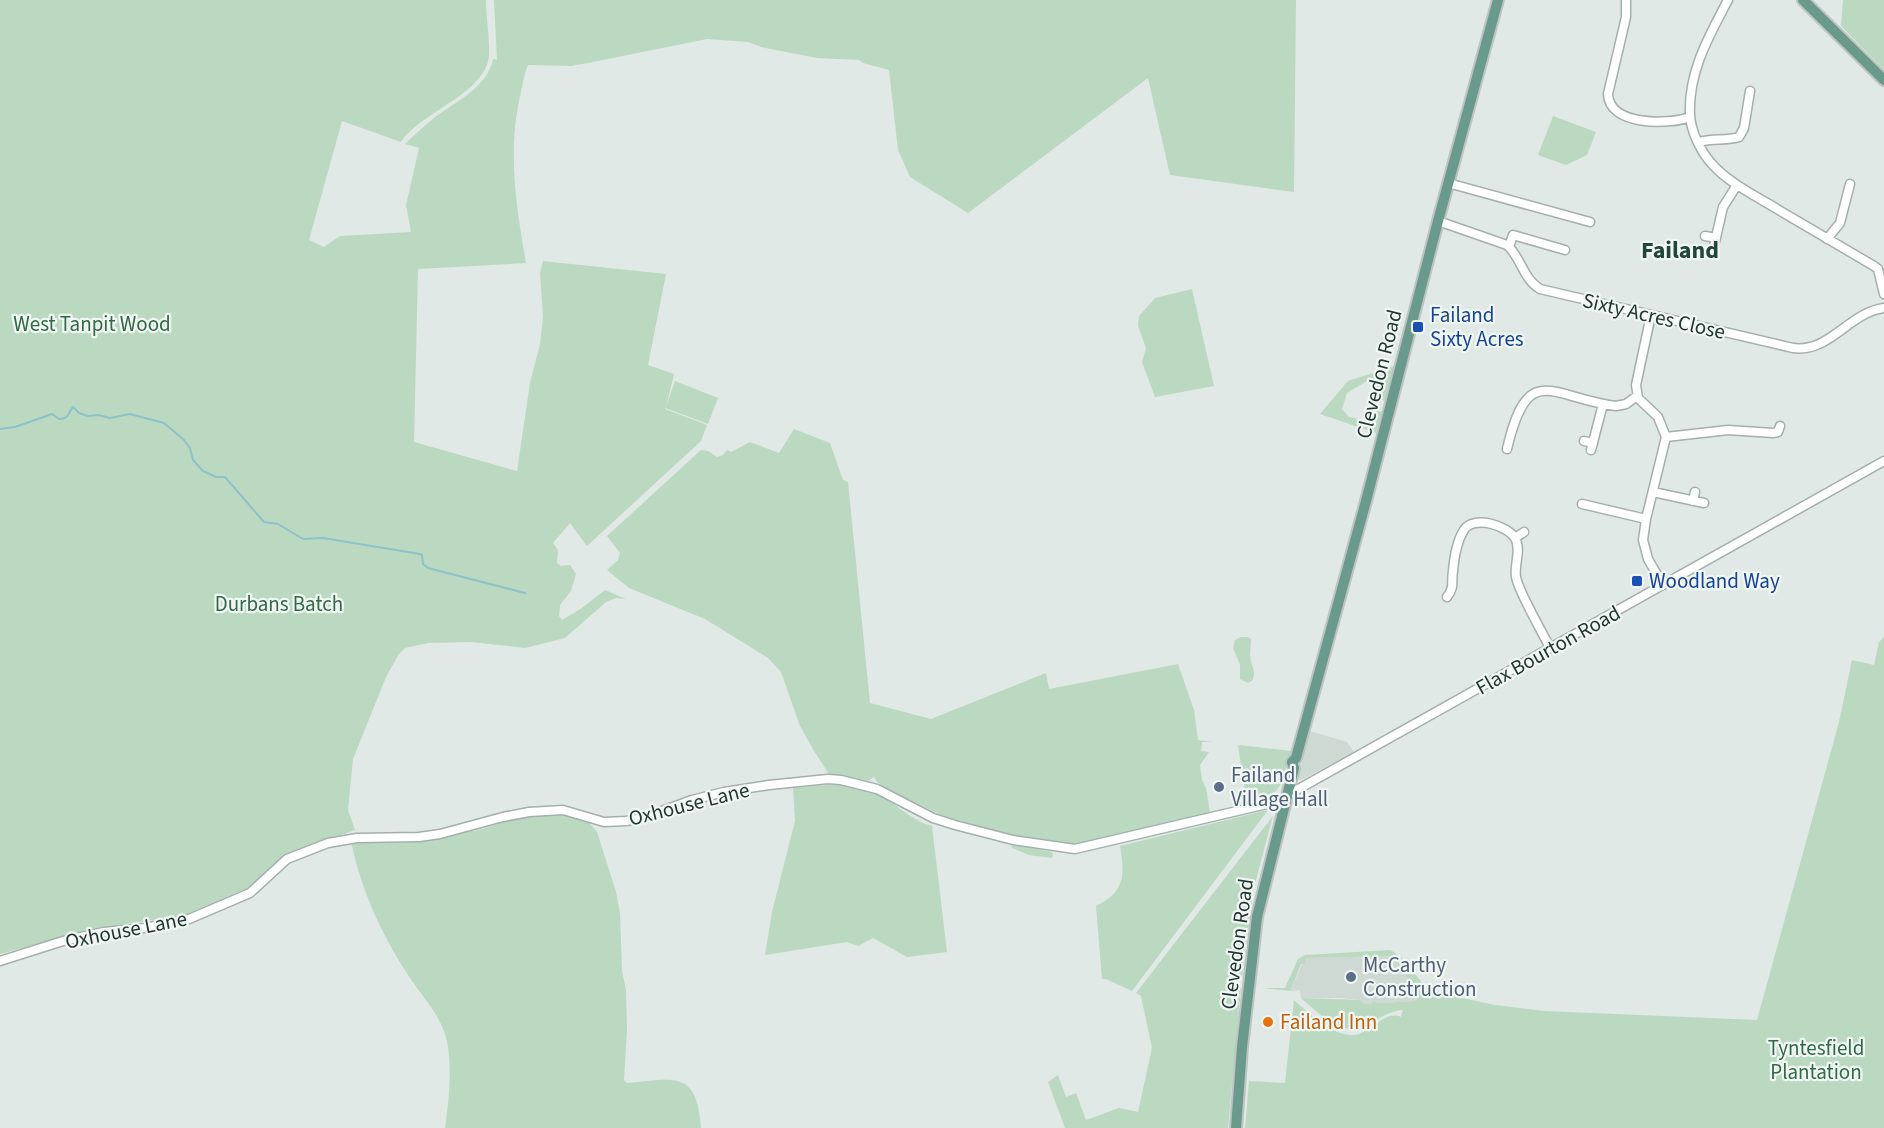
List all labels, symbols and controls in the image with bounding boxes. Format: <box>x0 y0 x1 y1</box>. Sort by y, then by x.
district label: Failand <box>1641 233 1719 268</box>
street label: Sixty Acres Close <box>1580 285 1728 347</box>
place label: Failand Sixty Acres <box>1430 300 1524 354</box>
street label: Clevedon Road <box>1349 306 1409 442</box>
park label: West Tanpit Wood <box>13 309 171 339</box>
marker: Failand Sixty Acres <box>1411 320 1425 334</box>
place label: Woodland Way <box>1649 566 1780 596</box>
marker: Woodland Way <box>1630 574 1644 588</box>
park label: Durbans Batch <box>215 589 343 619</box>
street label: Flax Bourton Road <box>1470 598 1626 702</box>
place label: Failand Village Hall <box>1231 760 1328 814</box>
street label: Oxhouse Lane <box>626 775 752 833</box>
marker: Failand Village Hall <box>1212 780 1226 794</box>
street label: Clevedon Road <box>1213 877 1261 1011</box>
street label: Oxhouse Lane <box>63 904 189 956</box>
place label: McCarthy Construction <box>1363 950 1477 1004</box>
marker: McCarthy Construction <box>1344 970 1358 984</box>
place label: Failand Inn <box>1280 1007 1377 1037</box>
marker: Failand Inn <box>1261 1015 1275 1029</box>
park label: Tyntesfield Plantation <box>1768 1033 1864 1087</box>

